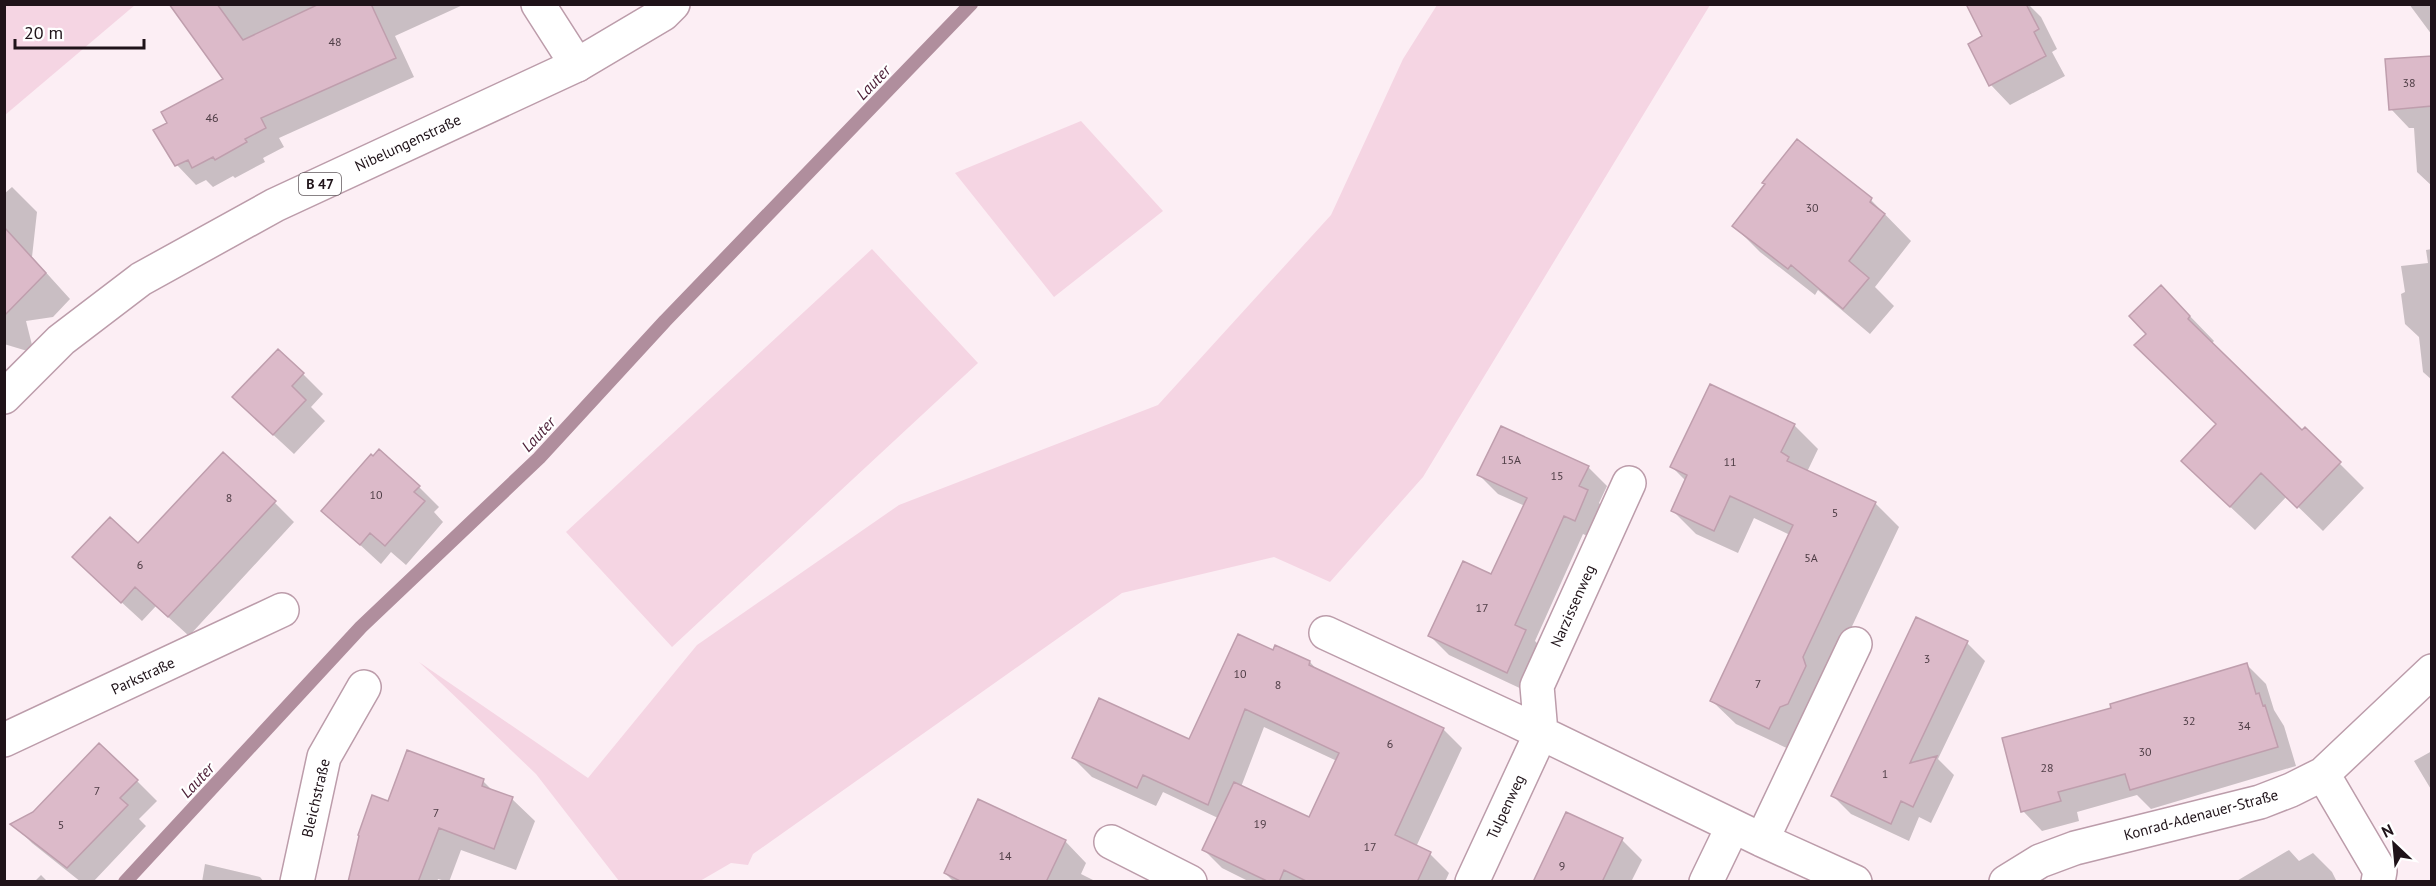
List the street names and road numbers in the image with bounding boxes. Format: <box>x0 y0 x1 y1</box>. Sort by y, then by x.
street label: Nibelungenstraße <box>352 110 464 175</box>
road number: B 47 <box>299 173 341 195</box>
street label: Narzissenweg <box>1546 562 1599 650</box>
street label: Parkstraße <box>108 653 178 699</box>
street label: Bleichstraße <box>297 757 334 839</box>
street label: Tulpenweg <box>1482 771 1529 842</box>
street label: Konrad-Adenauer-Straße <box>2122 785 2280 844</box>

